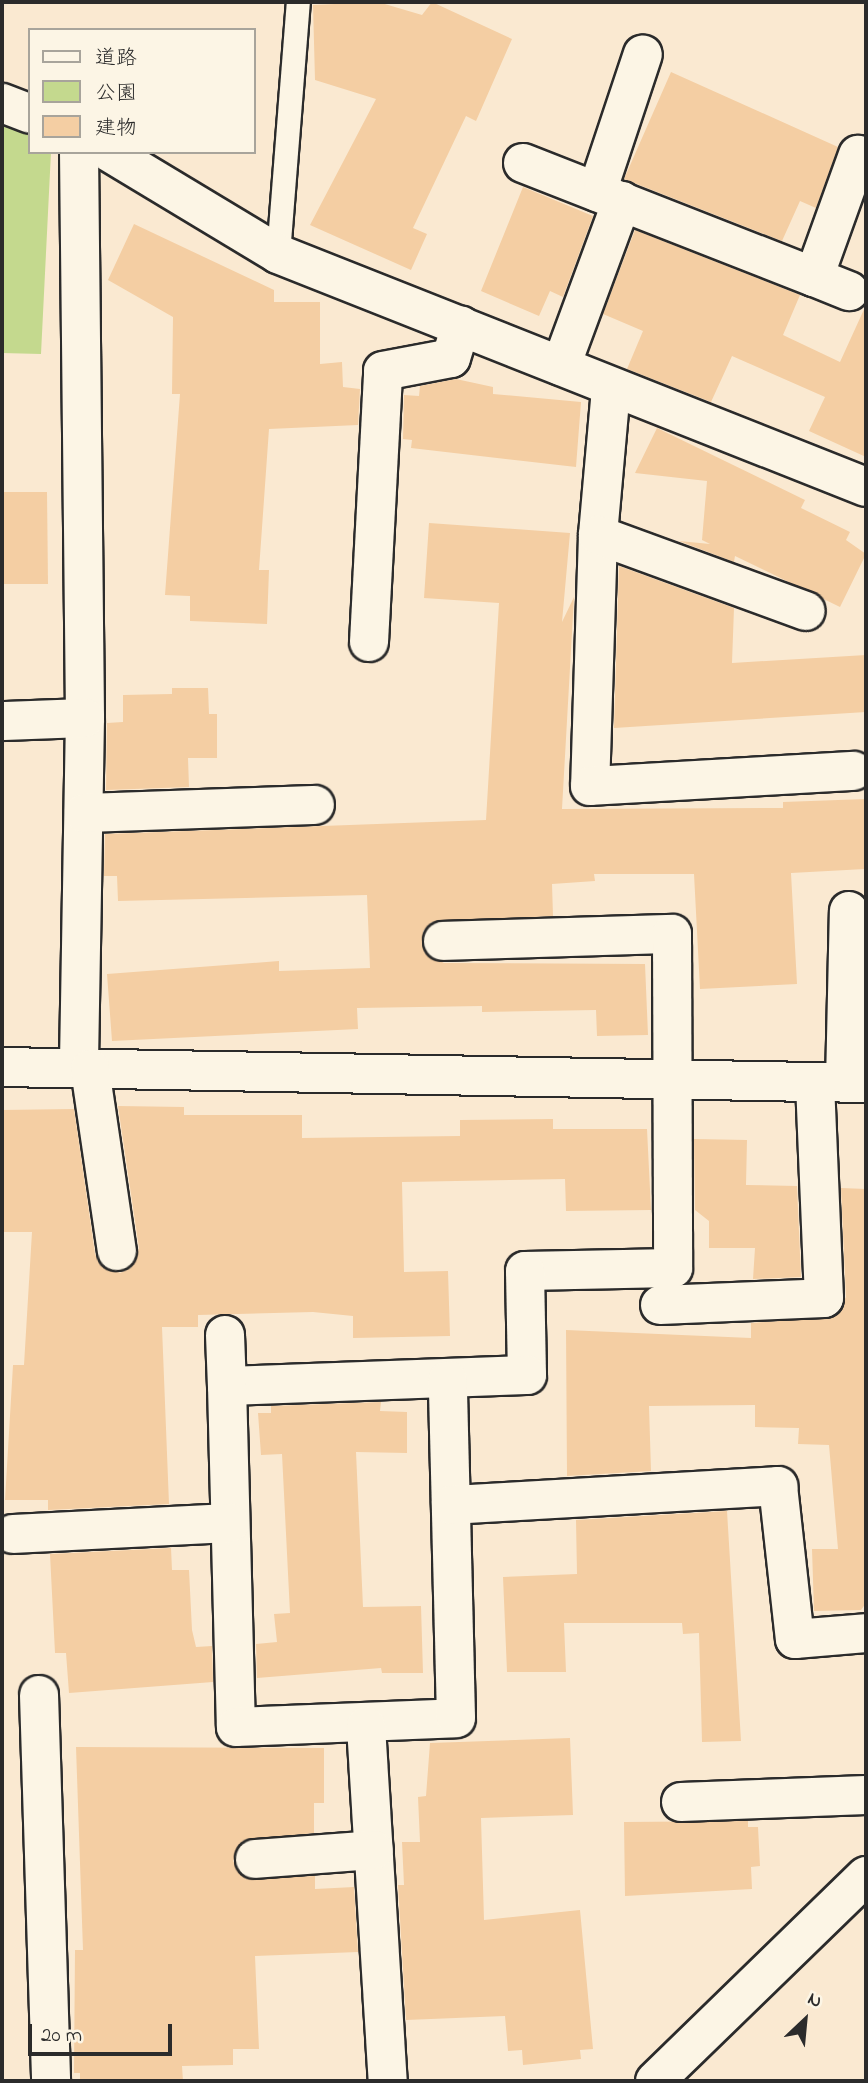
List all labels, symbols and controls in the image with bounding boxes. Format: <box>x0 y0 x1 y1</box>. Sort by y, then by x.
legend <box>28 28 256 154</box>
text: 道路 <box>95 44 137 74</box>
text: 公園 <box>95 79 137 109</box>
text: 建物 <box>95 114 137 144</box>
north arrow <box>770 1985 840 2055</box>
text: N <box>803 1986 826 2016</box>
scale bar <box>32 2010 175 2054</box>
text: 20 m <box>41 2021 82 2051</box>

